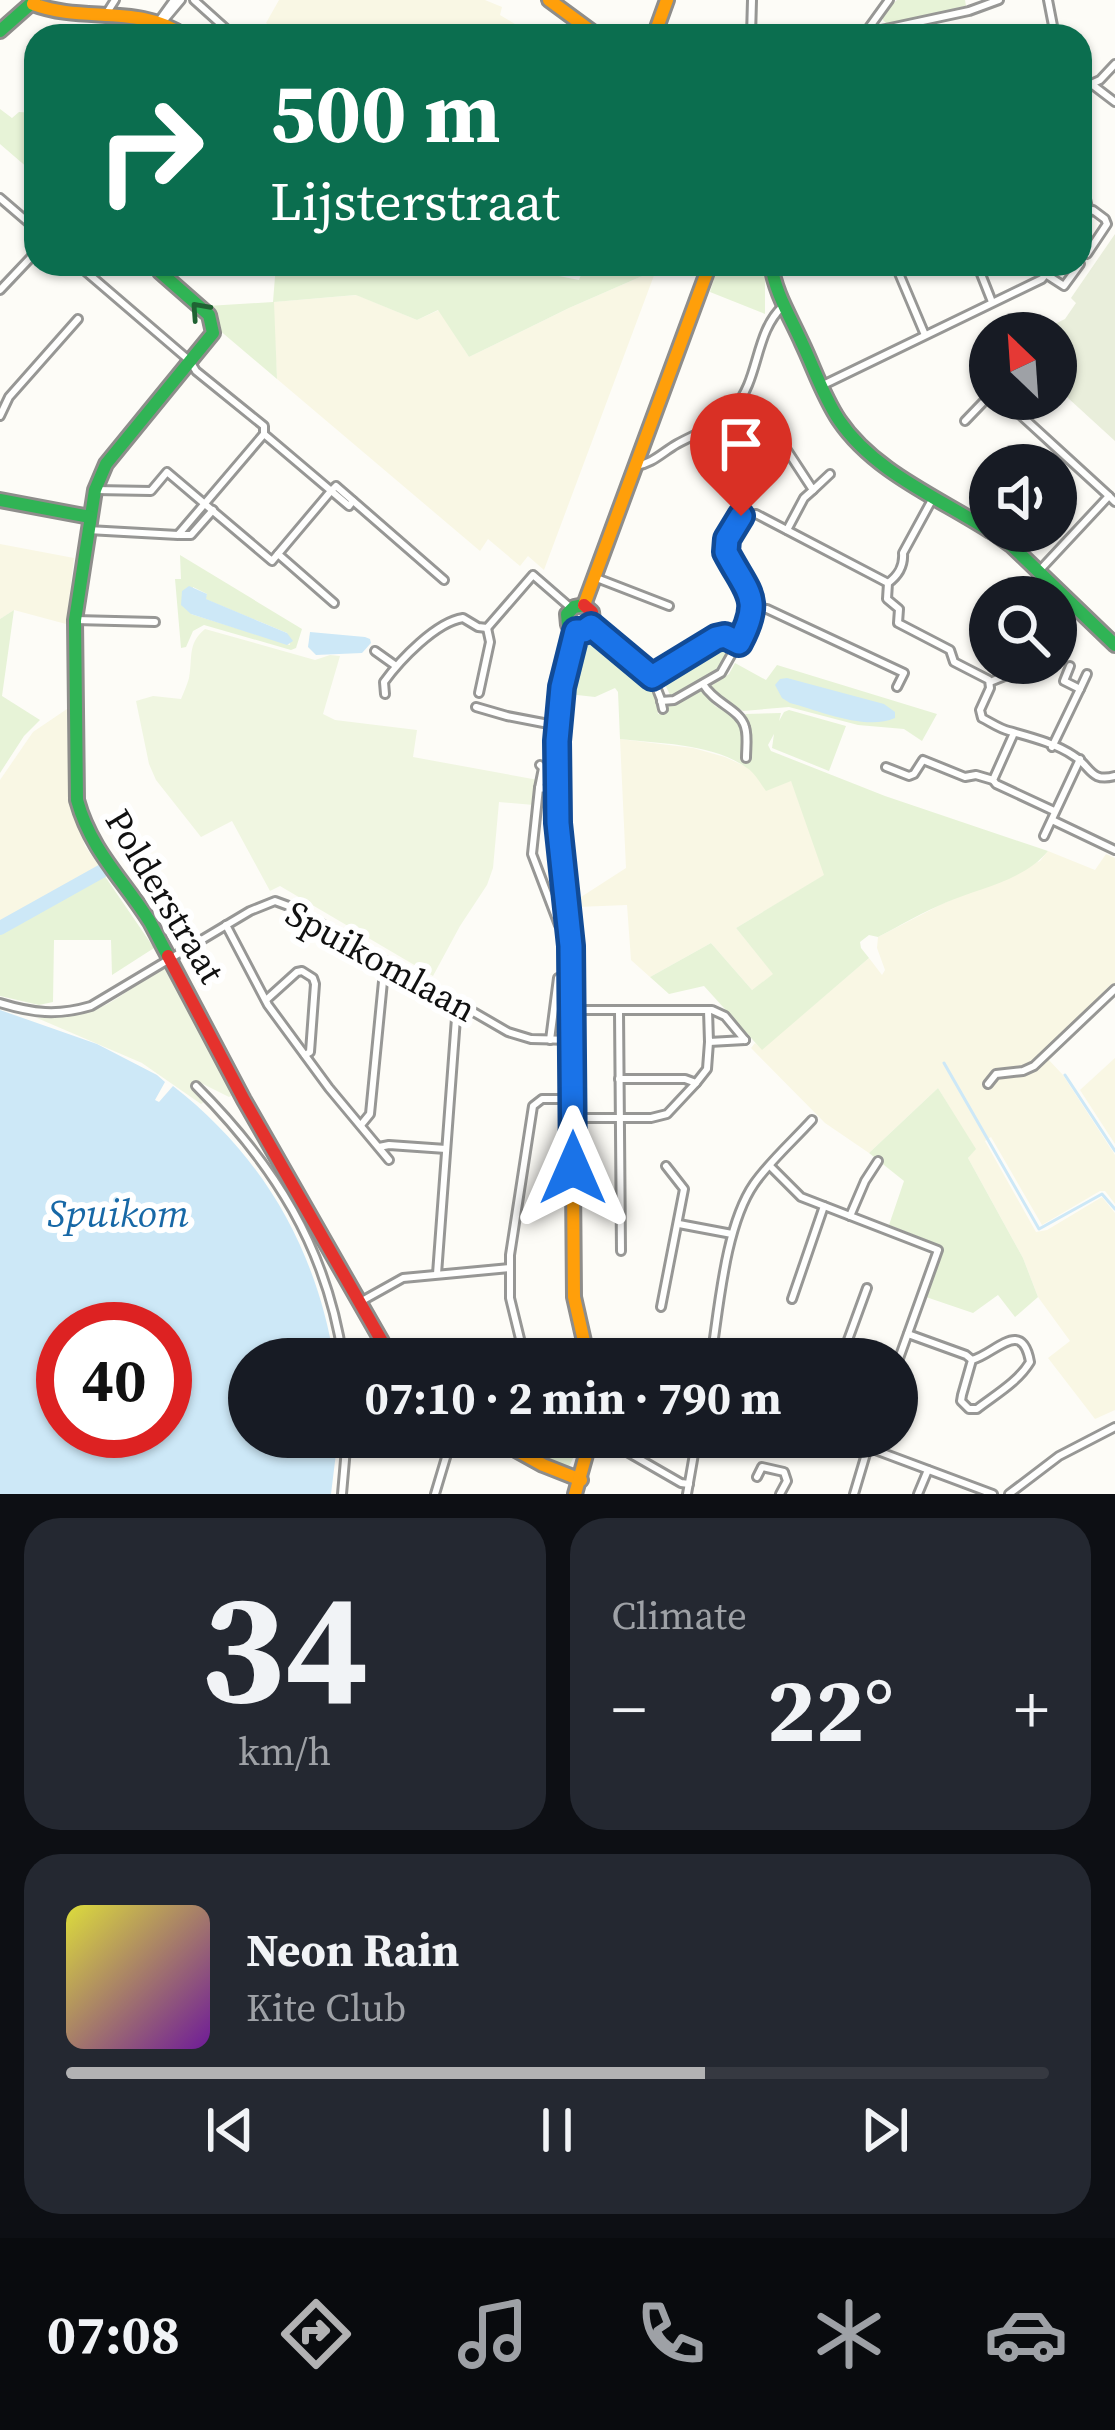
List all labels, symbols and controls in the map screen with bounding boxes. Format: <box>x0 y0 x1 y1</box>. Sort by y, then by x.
text: 500 m <box>270 55 501 170</box>
icon: right <box>72 72 228 228</box>
text: Lijsterstraat <box>270 164 560 238</box>
one-way arrow <box>192 302 214 324</box>
north arrow <box>969 312 1077 420</box>
map controls <box>969 312 1077 684</box>
pin <box>690 393 792 516</box>
icon: arrive <box>708 411 774 477</box>
button: sound <box>969 444 1077 552</box>
button: search <box>969 576 1077 684</box>
street label: Polderstraat <box>94 800 236 992</box>
street label: Spuikomlaan <box>277 889 485 1033</box>
position arrow <box>510 1105 636 1231</box>
water label: Spuikom <box>47 1187 189 1240</box>
speed limit sign: 40 <box>36 1302 192 1458</box>
text: 07:10 · 2 min · 790 m <box>365 1367 781 1429</box>
text: 34 <box>200 1540 369 1754</box>
text: Climate <box>612 1589 747 1642</box>
text: 22° <box>767 1648 894 1771</box>
text: − <box>612 1664 646 1754</box>
text: + <box>1014 1664 1049 1754</box>
text: km/h <box>238 1725 331 1778</box>
text: Neon Rain <box>246 1919 459 1981</box>
text: Kite Club <box>246 1981 406 2034</box>
icon: previous <box>197 2097 263 2163</box>
icon: pause <box>524 2097 590 2163</box>
icon: next <box>852 2097 918 2163</box>
icon: directions <box>274 2292 358 2376</box>
icon: music <box>451 2292 535 2376</box>
icon: phone <box>629 2292 713 2376</box>
icon: climate <box>807 2292 891 2376</box>
icon: car <box>984 2292 1068 2376</box>
text: 07:08 <box>47 2297 180 2371</box>

